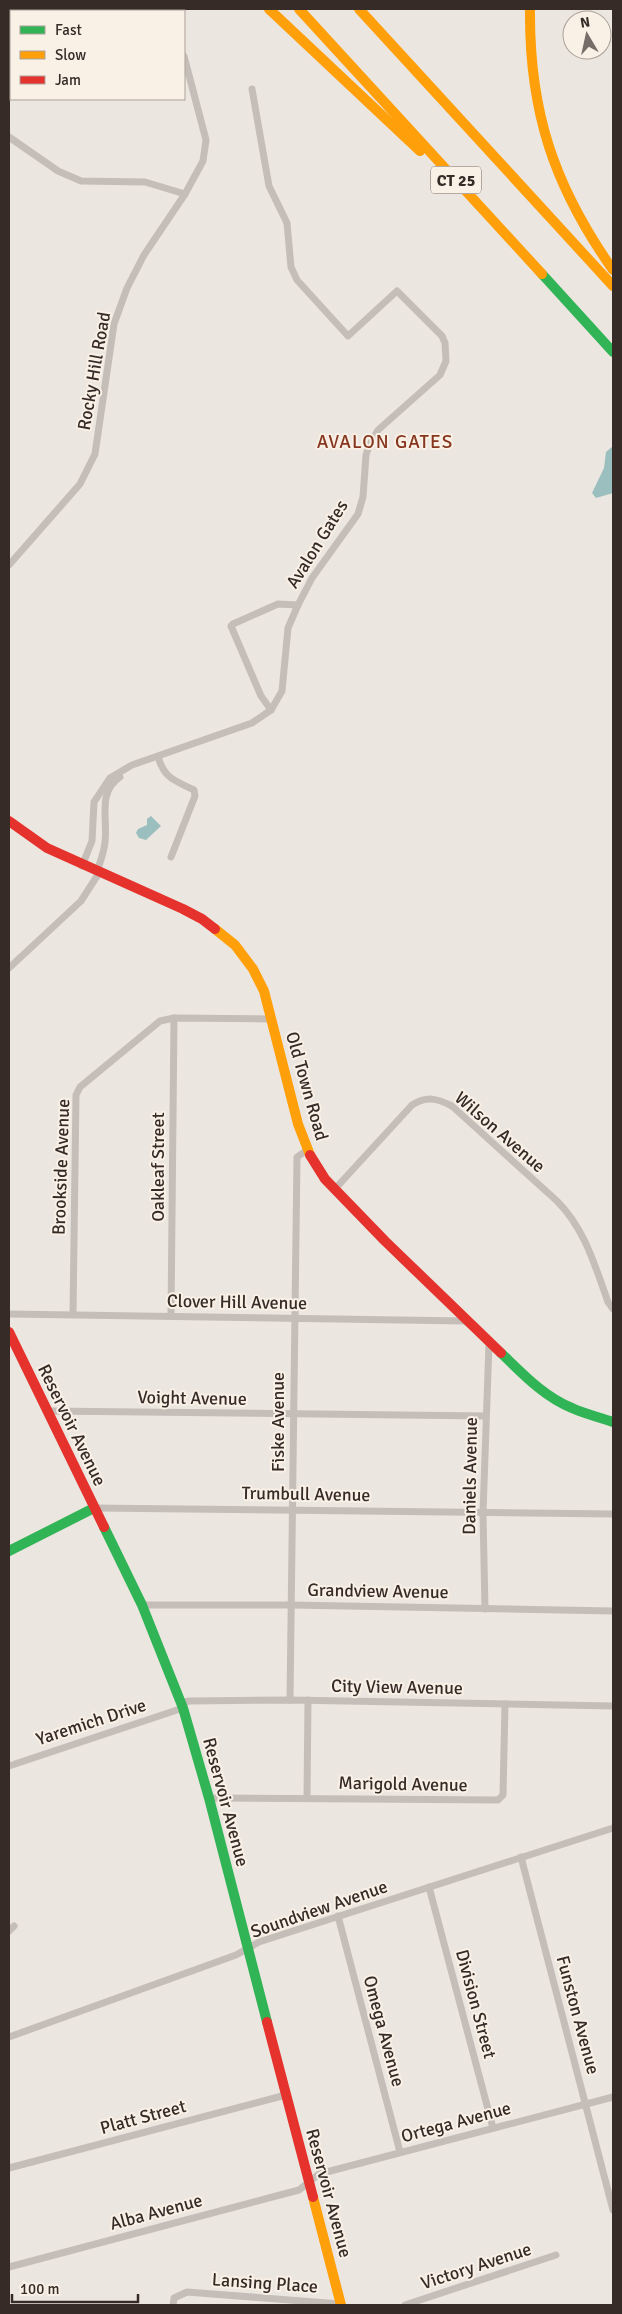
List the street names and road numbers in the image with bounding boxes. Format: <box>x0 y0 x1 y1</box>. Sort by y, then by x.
road number: CT 25 <box>431 166 481 194</box>
street label: Rocky Hill Road <box>73 310 115 432</box>
street label: Avalon Gates <box>281 496 353 592</box>
street label: Old Town Road <box>281 1029 333 1143</box>
street label: Wilson Avenue <box>450 1087 550 1177</box>
street label: Brookside Avenue <box>48 1099 74 1235</box>
street label: Oakleaf Street <box>147 1112 169 1222</box>
street label: Clover Hill Avenue <box>167 1290 307 1314</box>
street label: Reservoir Avenue <box>33 1361 111 1489</box>
street label: Fiske Avenue <box>267 1372 289 1472</box>
street label: Voight Avenue <box>137 1386 247 1410</box>
street label: Daniels Avenue <box>458 1417 482 1535</box>
street label: Trumbull Avenue <box>241 1482 371 1506</box>
street label: Grandview Avenue <box>307 1579 449 1603</box>
street label: City View Avenue <box>331 1675 463 1699</box>
street label: Yaremich Drive <box>33 1694 149 1750</box>
street label: Reservoir Avenue <box>198 1735 254 1869</box>
street label: Marigold Avenue <box>338 1772 468 1796</box>
street label: Soundview Avenue <box>248 1875 390 1943</box>
street label: Division Street <box>451 1947 501 2061</box>
street label: Funston Avenue <box>552 1953 604 2077</box>
street label: Omega Avenue <box>359 1973 409 2089</box>
street label: Platt Street <box>98 2095 188 2139</box>
street label: Ortega Avenue <box>399 2097 513 2147</box>
street label: Reservoir Avenue <box>301 2126 357 2260</box>
street label: Alba Avenue <box>107 2189 205 2235</box>
street label: Victory Avenue <box>418 2238 534 2294</box>
street label: Lansing Place <box>211 2268 319 2298</box>

